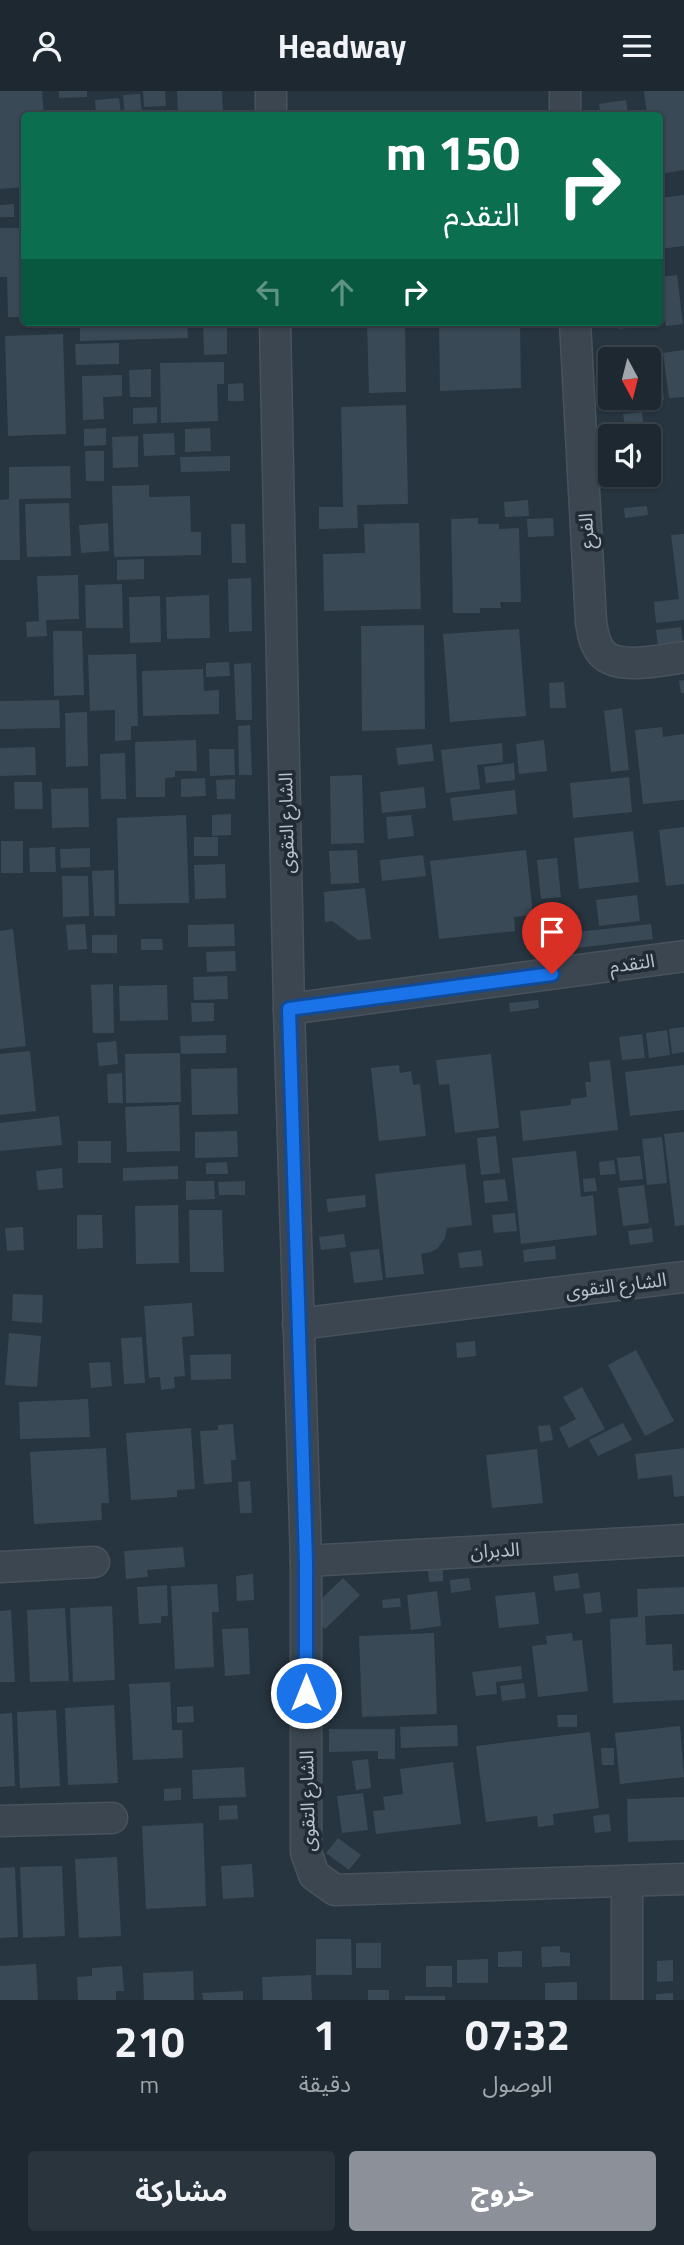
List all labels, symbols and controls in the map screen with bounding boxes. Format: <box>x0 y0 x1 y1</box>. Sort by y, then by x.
text: Headway <box>278 22 406 70</box>
icon: person <box>28 27 66 65</box>
icon: menu <box>618 27 656 65</box>
text: 150 m <box>386 114 520 189</box>
icon: right <box>544 140 635 231</box>
text: التقدم <box>444 190 520 238</box>
icon: left <box>250 273 288 311</box>
icon: ahead <box>323 273 361 311</box>
icon: right <box>396 273 434 311</box>
north arrow <box>598 347 662 409</box>
map controls <box>598 347 661 487</box>
button: sound <box>598 424 661 487</box>
street label: الفرع <box>570 512 601 550</box>
street label: الشارع التقوى <box>270 772 301 874</box>
pin <box>522 902 582 974</box>
icon: arrive <box>533 913 571 951</box>
street label: التقدم <box>607 945 657 981</box>
street label: الشارع التقوى <box>564 1264 668 1305</box>
street label: الدبران <box>470 1534 520 1565</box>
position arrow <box>269 1656 343 1730</box>
street label: الشارع التقوى <box>291 1750 322 1852</box>
text: 1 <box>313 2002 337 2066</box>
text: 07:32 <box>465 2002 570 2066</box>
text: 210 <box>114 2009 185 2073</box>
text: دقيقة <box>299 2066 351 2101</box>
text: الوصول <box>483 2066 552 2101</box>
text: m <box>140 2067 159 2102</box>
button: مشاركة <box>28 2151 335 2231</box>
button: خروج <box>349 2151 656 2231</box>

